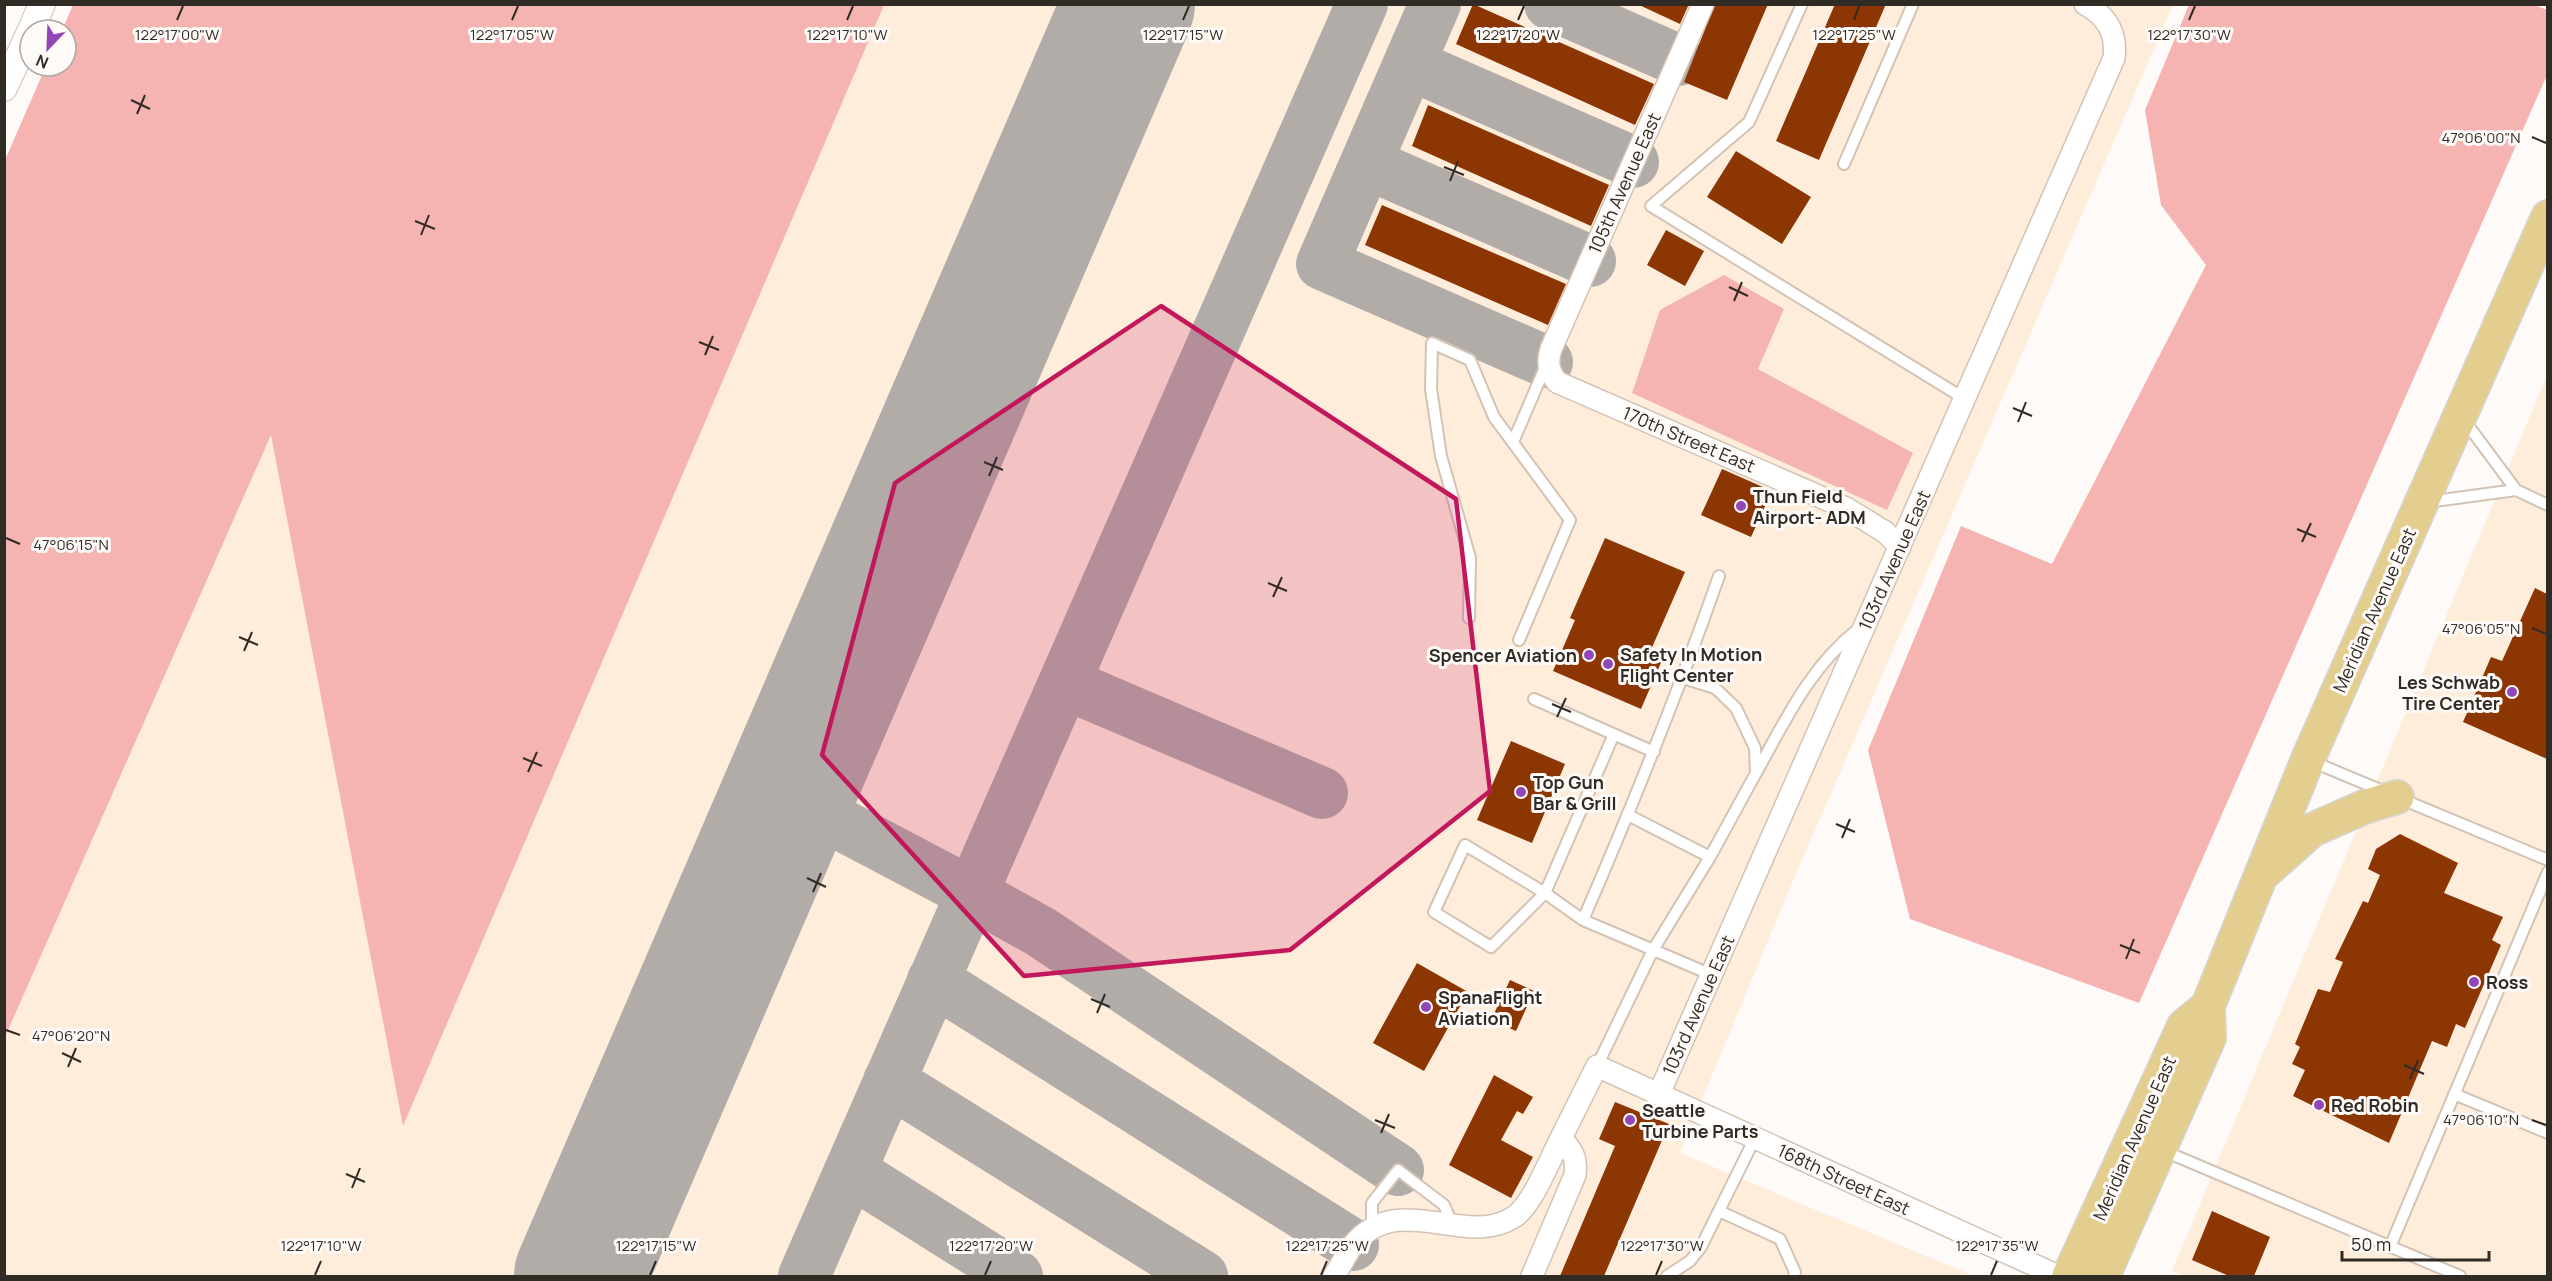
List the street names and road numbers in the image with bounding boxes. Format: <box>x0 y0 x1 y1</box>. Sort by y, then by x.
street label: 105th Avenue East <box>1582 109 1666 257</box>
street label: 170th Street East <box>1619 400 1759 478</box>
street label: 103rd Avenue East <box>1852 486 1936 634</box>
street label: Meridian Avenue East <box>2327 524 2421 696</box>
street label: 103rd Avenue East <box>1656 931 1740 1079</box>
street label: Meridian Avenue East <box>2087 1052 2181 1224</box>
street label: 168th Street East <box>1774 1138 1914 1220</box>

